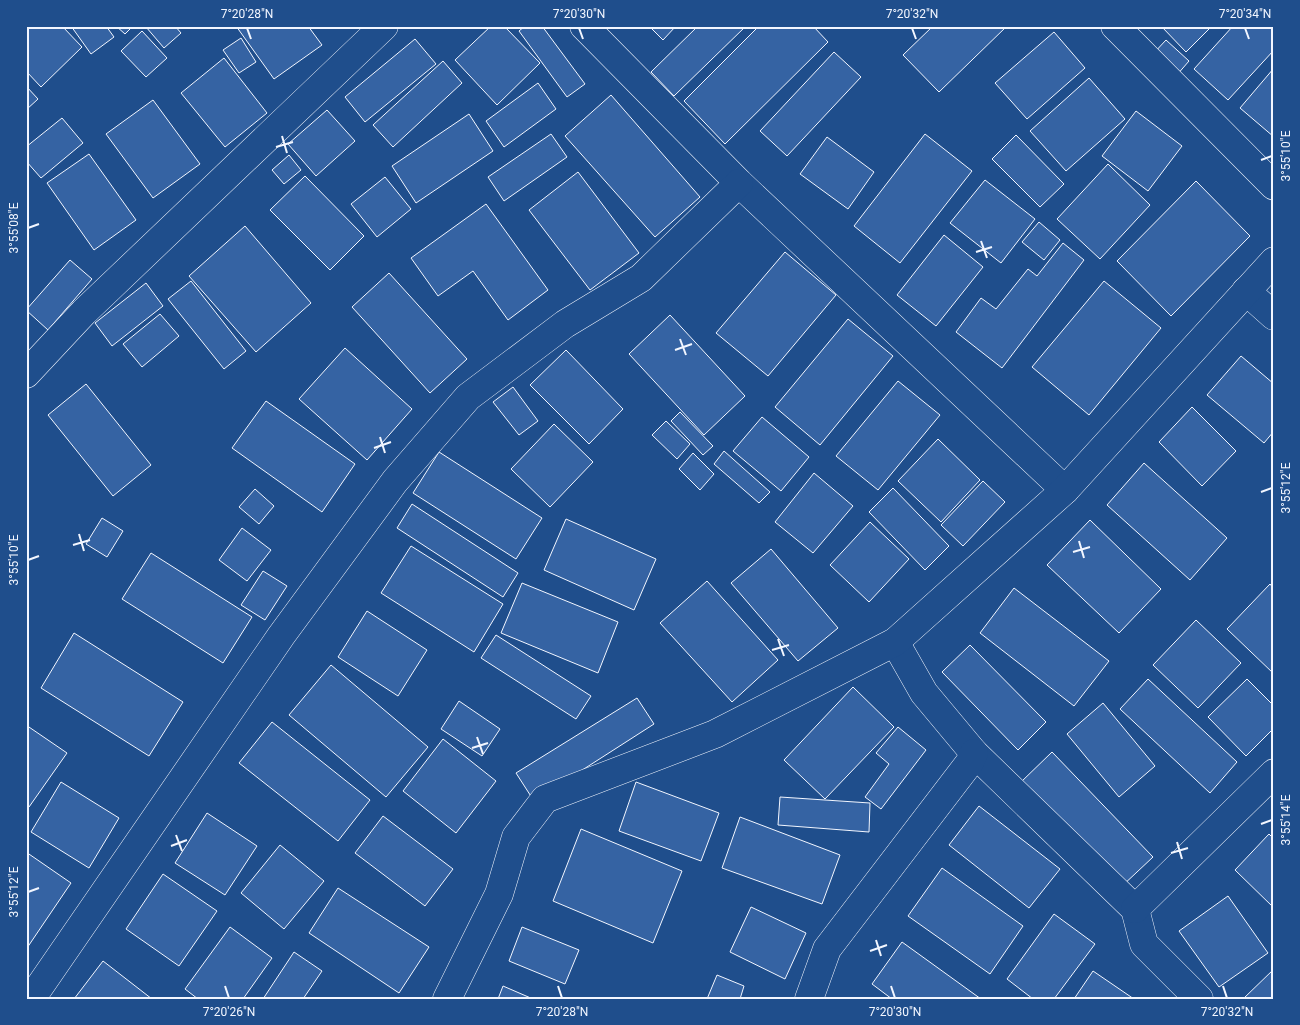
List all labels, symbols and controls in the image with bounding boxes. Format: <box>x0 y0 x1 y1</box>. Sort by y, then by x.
text: 7°20'28"N <box>221 7 273 21</box>
text: 7°20'30"N <box>553 7 605 21</box>
text: 7°20'32"N <box>886 7 938 21</box>
text: 7°20'34"N <box>1219 7 1271 21</box>
text: 3°55'10"E <box>1279 130 1293 181</box>
text: 3°55'08"E <box>7 202 21 253</box>
text: 3°55'12"E <box>1279 462 1293 513</box>
text: 3°55'10"E <box>7 534 21 585</box>
text: 3°55'14"E <box>1279 794 1293 845</box>
text: 3°55'12"E <box>7 866 21 917</box>
text: 7°20'26"N <box>203 1005 255 1019</box>
text: 7°20'28"N <box>536 1005 588 1019</box>
text: 7°20'30"N <box>869 1005 921 1019</box>
text: 7°20'32"N <box>1201 1005 1253 1019</box>

